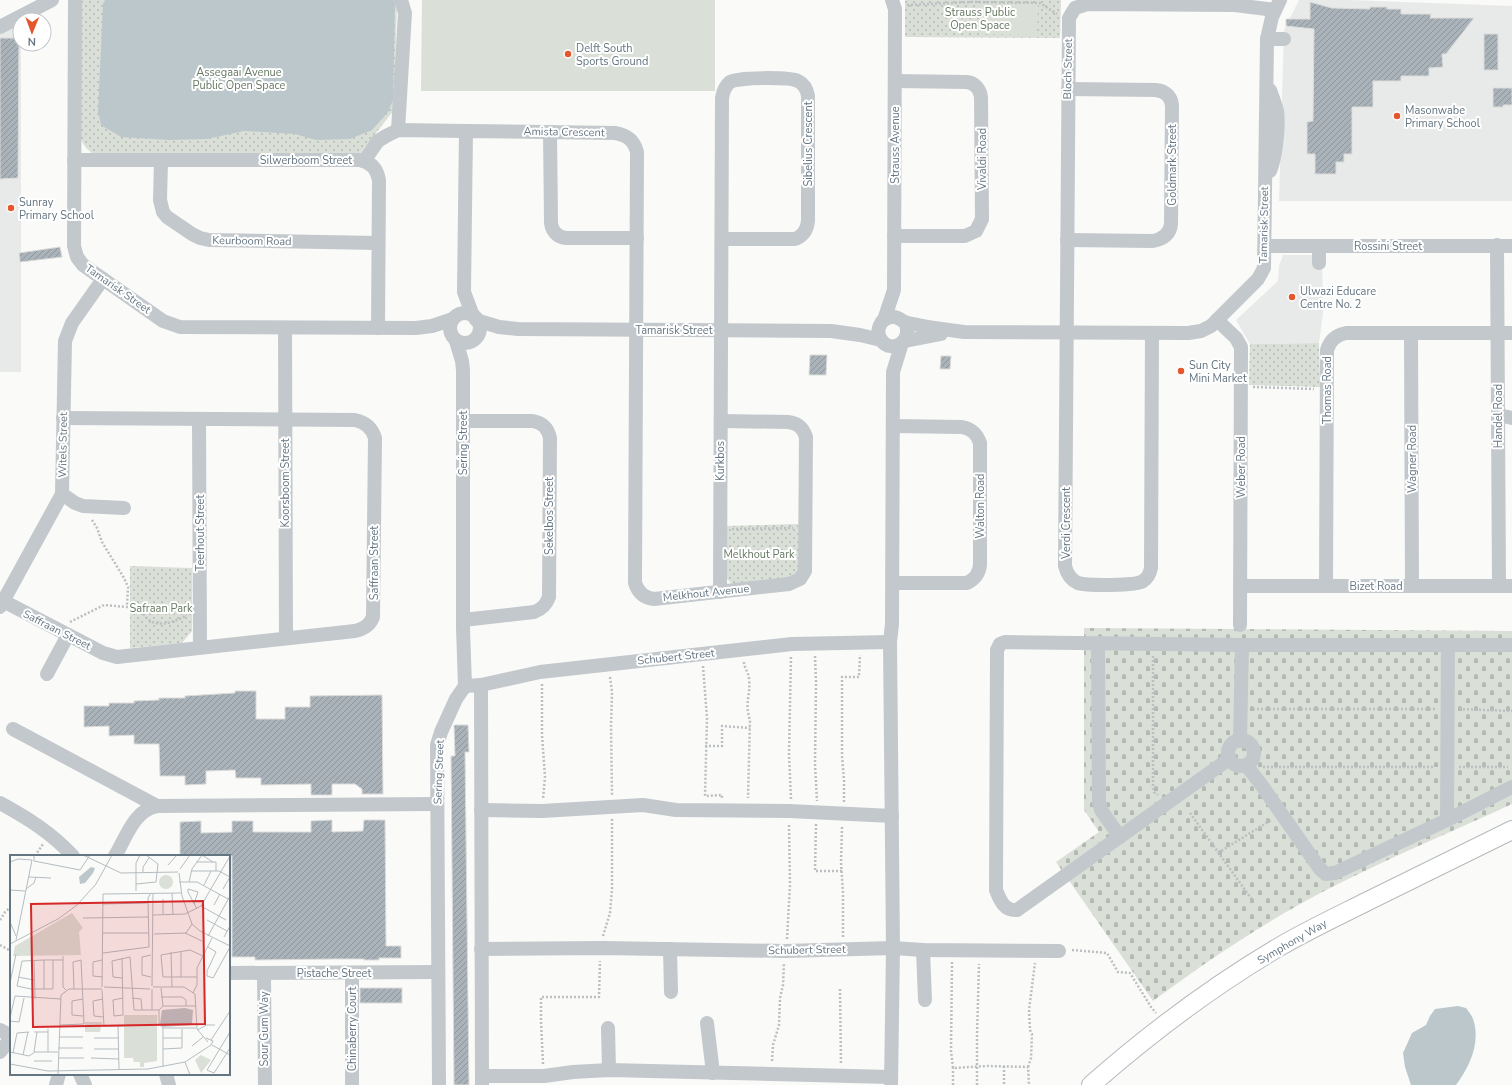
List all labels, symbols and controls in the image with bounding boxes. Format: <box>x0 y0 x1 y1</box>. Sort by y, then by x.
park label: Strauss Public Open Space <box>945 5 1015 33</box>
north arrow <box>12 12 52 52</box>
text: N <box>28 34 36 49</box>
street label: Bloch Street <box>1060 38 1076 100</box>
place label: Delft South Sports Ground <box>576 41 648 69</box>
marker: Delft South Sports Ground <box>563 49 573 59</box>
park label: Assegaai Avenue Public Open Space <box>193 65 286 93</box>
street label: Sibelius Crescent <box>801 101 816 187</box>
place label: Masonwabe Primary School <box>1405 103 1481 131</box>
street label: Strauss Avenue <box>888 106 903 184</box>
marker: Masonwabe Primary School <box>1392 111 1402 121</box>
street label: Amista Crescent <box>523 124 605 140</box>
street label: Goldmark Street <box>1165 124 1180 206</box>
street label: Vivaldi Road <box>975 128 990 191</box>
street label: Silwerboom Street <box>260 153 352 168</box>
street label: Tamarisk Street <box>1256 186 1272 264</box>
place label: Sunray Primary School <box>19 195 95 223</box>
marker: Sunray Primary School <box>6 203 16 213</box>
street label: Keurboom Road <box>212 233 292 249</box>
street label: Rossini Street <box>1354 239 1422 254</box>
street label: Tamarisk Street <box>82 261 154 317</box>
place label: Ulwazi Educare Centre No. 2 <box>1300 284 1376 312</box>
marker: Ulwazi Educare Centre No. 2 <box>1287 292 1297 302</box>
street label: Tamarisk Street <box>636 323 713 338</box>
street label: Thomas Road <box>1320 356 1335 424</box>
place label: Sun City Mini Market <box>1189 358 1247 386</box>
marker: Sun City Mini Market <box>1176 366 1186 376</box>
street label: Handel Road <box>1491 384 1506 448</box>
street label: Sering Street <box>456 411 471 475</box>
street label: Witels Street <box>55 412 71 478</box>
street label: Wagner Road <box>1405 425 1420 493</box>
street label: Weber Road <box>1234 436 1249 498</box>
street label: Koorsboom Street <box>278 438 293 528</box>
street label: Kurkbos <box>713 441 728 481</box>
street label: Walton Road <box>973 473 988 539</box>
street label: Sekelbos Street <box>542 477 557 555</box>
street label: Verdi Crescent <box>1059 487 1074 560</box>
street label: Teerhout Street <box>193 495 208 571</box>
street label: Saffraan Street <box>367 526 382 600</box>
park label: Melkhout Park <box>723 547 795 562</box>
street label: Bizet Road <box>1349 579 1403 594</box>
street label: Melkhout Avenue <box>662 581 750 605</box>
park label: Safraan Park <box>130 601 193 616</box>
street label: Saffraan Street <box>20 606 94 654</box>
street label: Schubert Street <box>637 645 715 669</box>
street label: Sering Street <box>430 739 448 805</box>
inset map <box>10 855 230 1075</box>
street label: Symphony Way <box>1254 916 1330 968</box>
street label: Schubert Street <box>768 942 846 958</box>
street label: Pistache Street <box>297 966 371 981</box>
street label: Chinaberry Court <box>345 987 360 1071</box>
street label: Sour Gum Way <box>257 991 272 1067</box>

